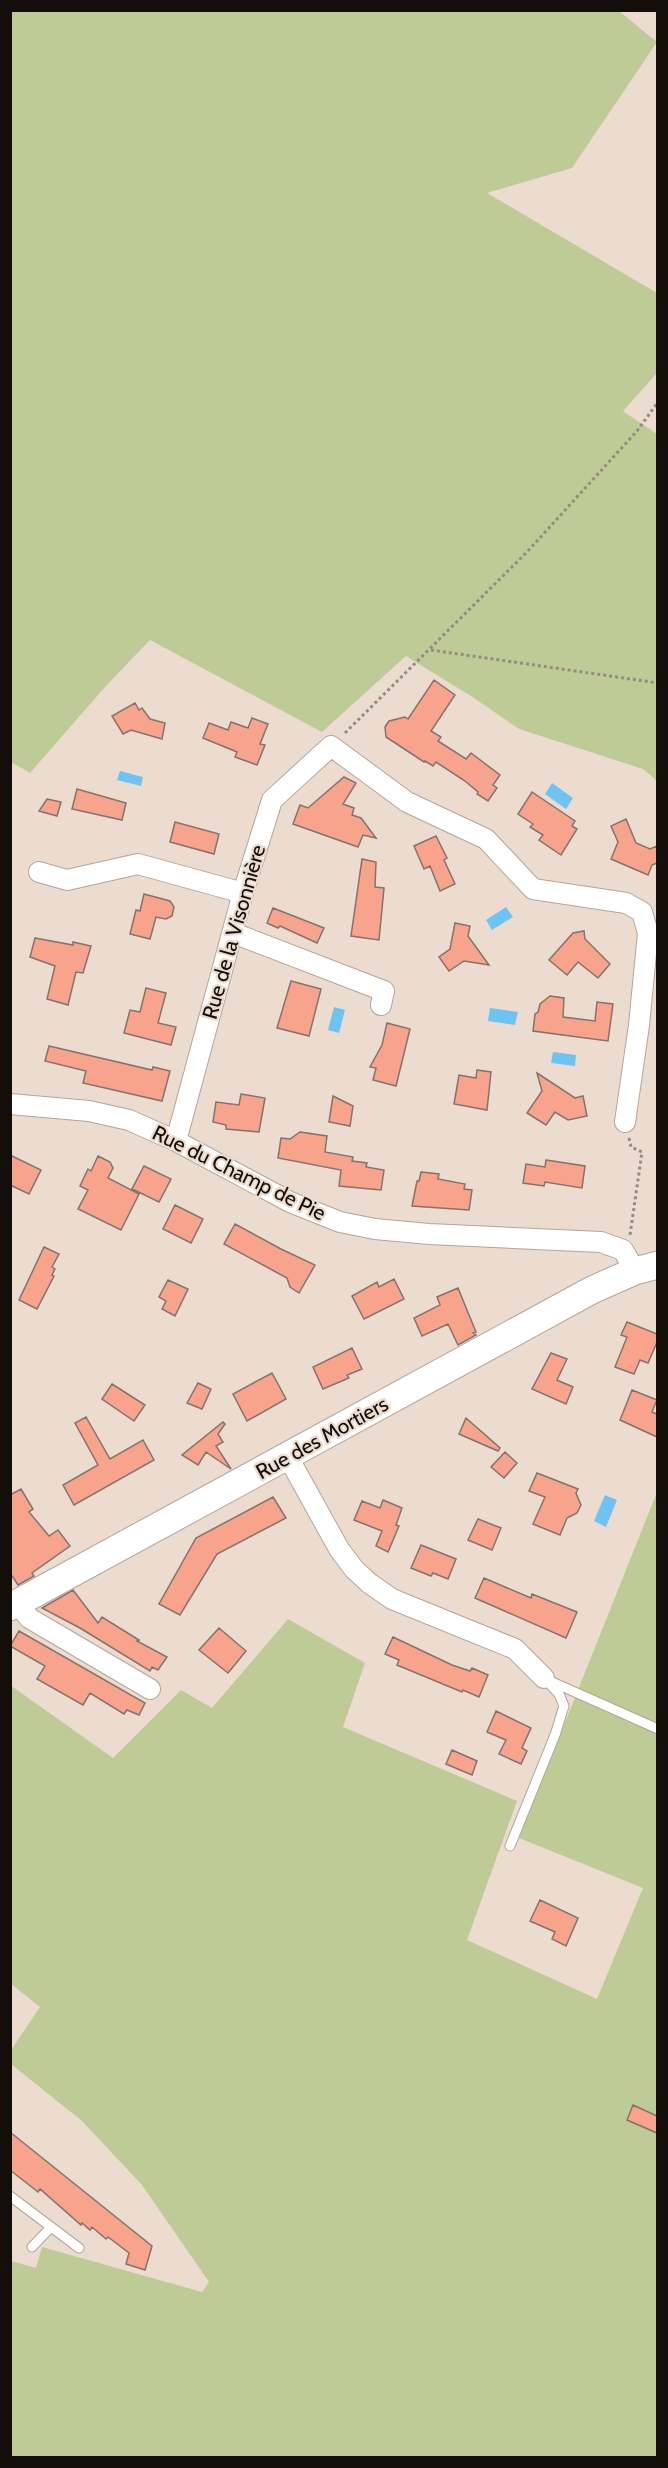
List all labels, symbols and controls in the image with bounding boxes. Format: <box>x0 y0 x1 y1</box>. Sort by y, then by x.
street label: Rue de la Visonnière <box>197 842 270 1022</box>
street label: Rue du Champ de Pie <box>148 1120 330 1225</box>
street label: Rue des Mortiers <box>251 1391 393 1484</box>

